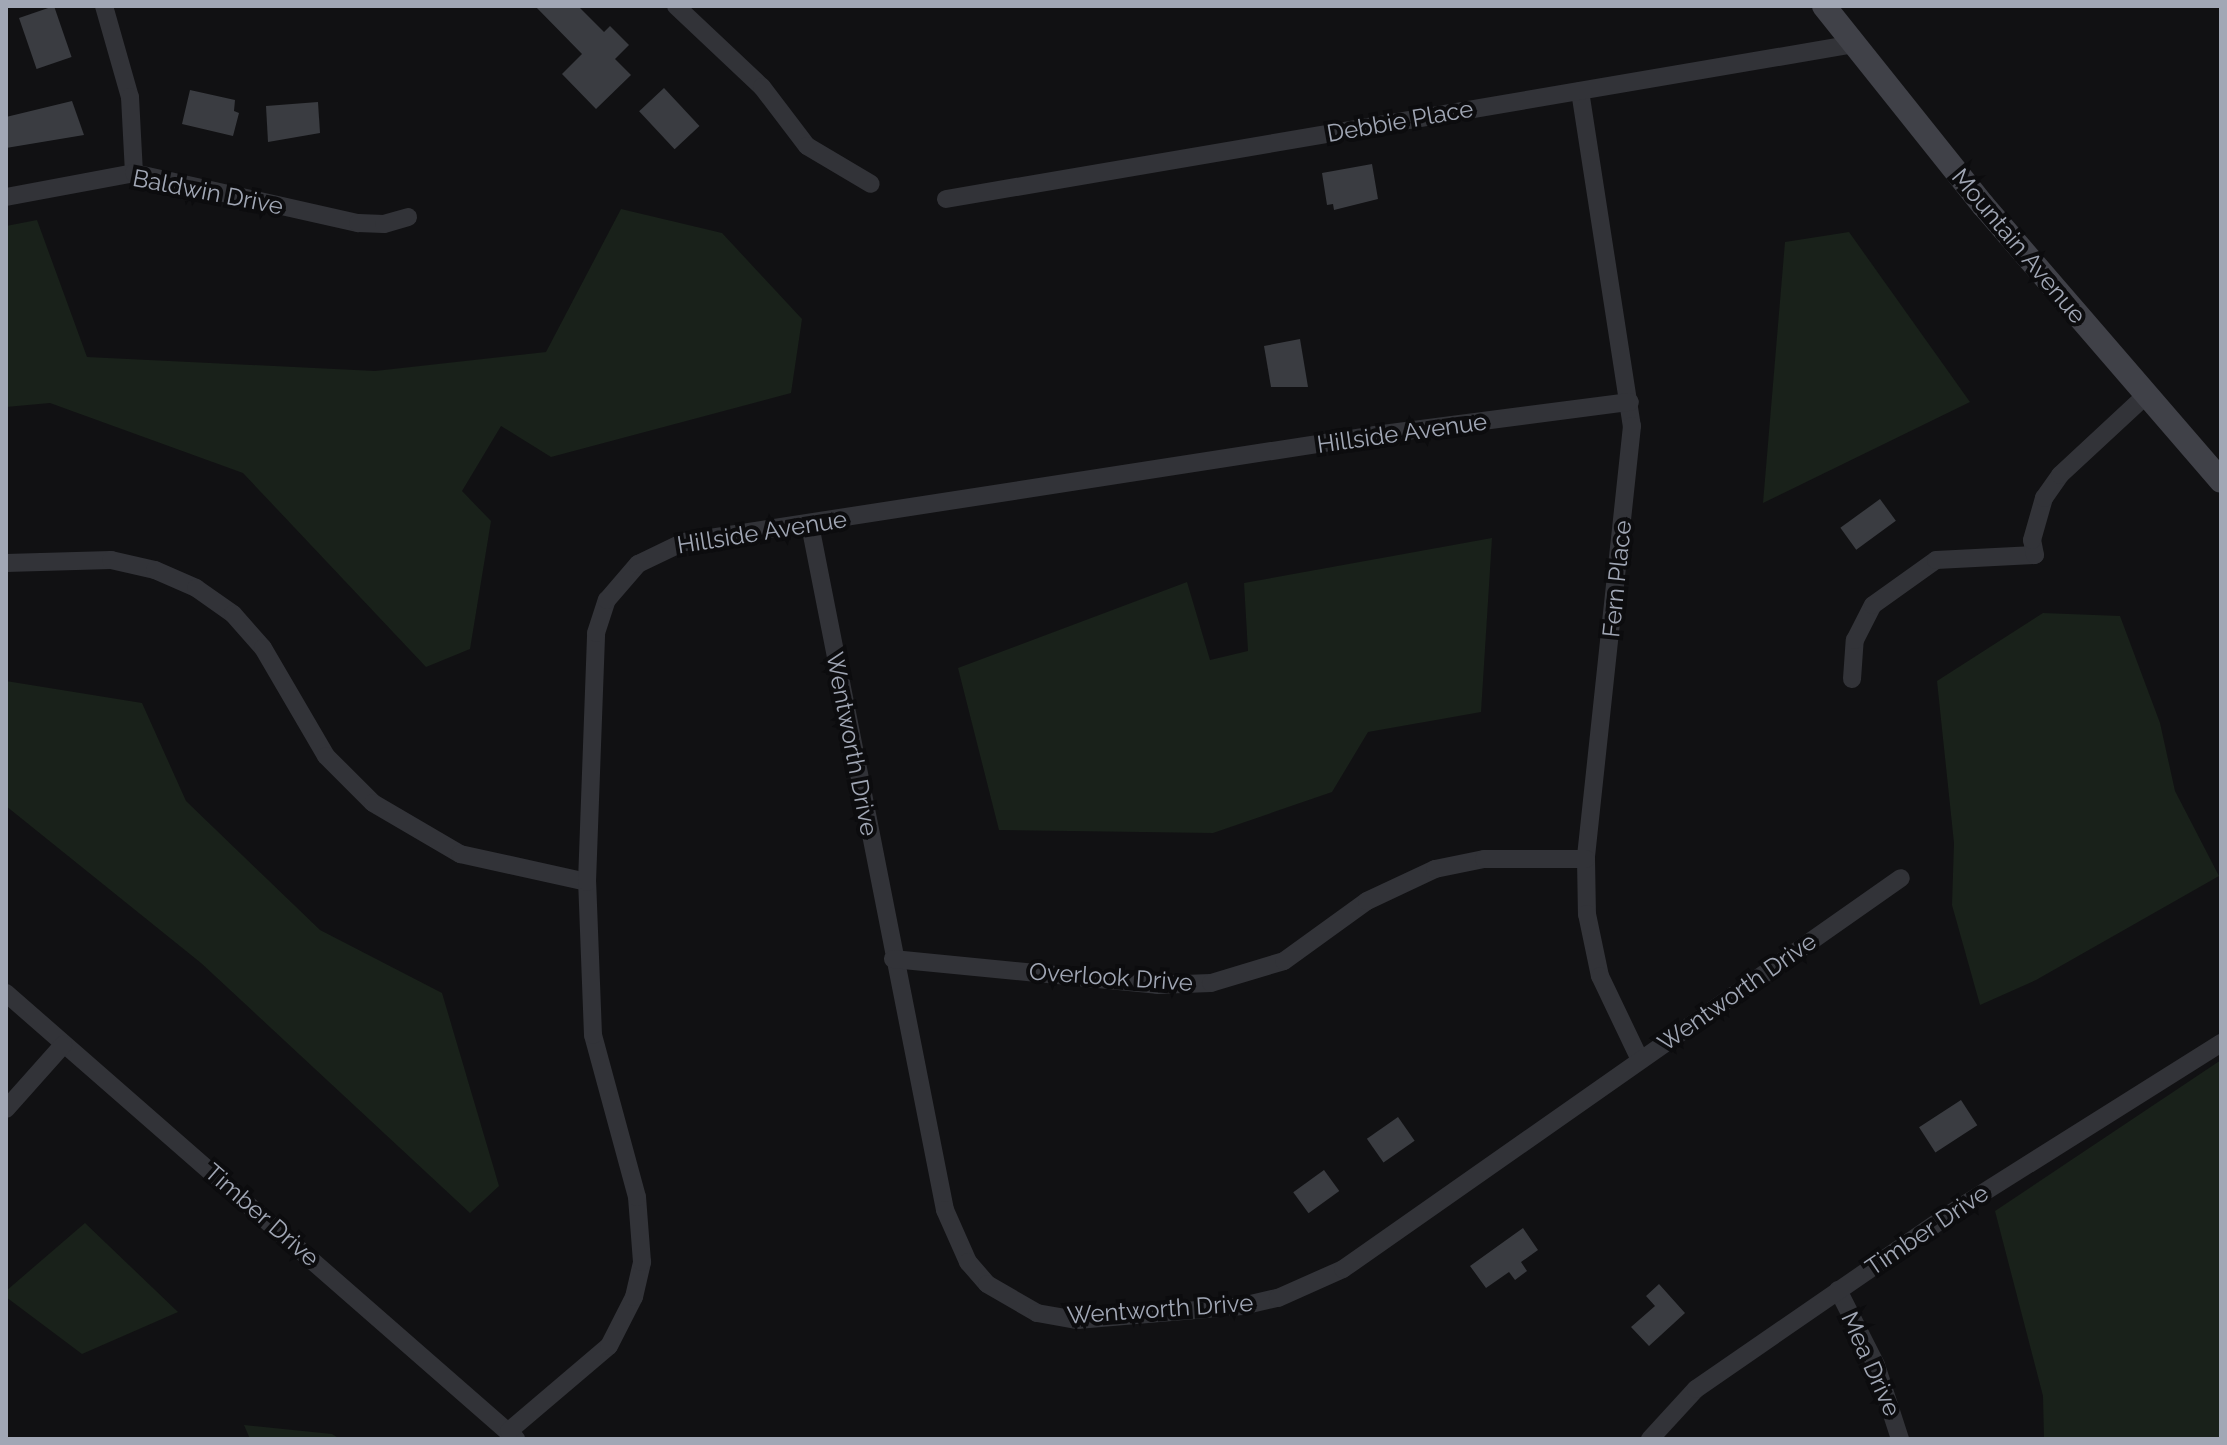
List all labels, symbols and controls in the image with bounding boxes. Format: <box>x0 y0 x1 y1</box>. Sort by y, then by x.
street label: Debbie Place <box>1325 94 1475 148</box>
street label: Mountain Avenue <box>1946 162 2092 330</box>
street label: Baldwin Drive <box>130 163 286 221</box>
street label: Hillside Avenue <box>1315 407 1489 459</box>
street label: Hillside Avenue <box>675 504 849 560</box>
street label: Fern Place <box>1597 519 1637 639</box>
street label: Wentworth Drive <box>820 650 884 838</box>
street label: Wentworth Drive <box>1652 927 1822 1057</box>
street label: Overlook Drive <box>1028 957 1194 997</box>
street label: Timber Drive <box>199 1157 325 1273</box>
street label: Timber Drive <box>1860 1178 1994 1282</box>
street label: Wentworth Drive <box>1066 1288 1254 1330</box>
street label: Mea Drive <box>1835 1307 1907 1421</box>

